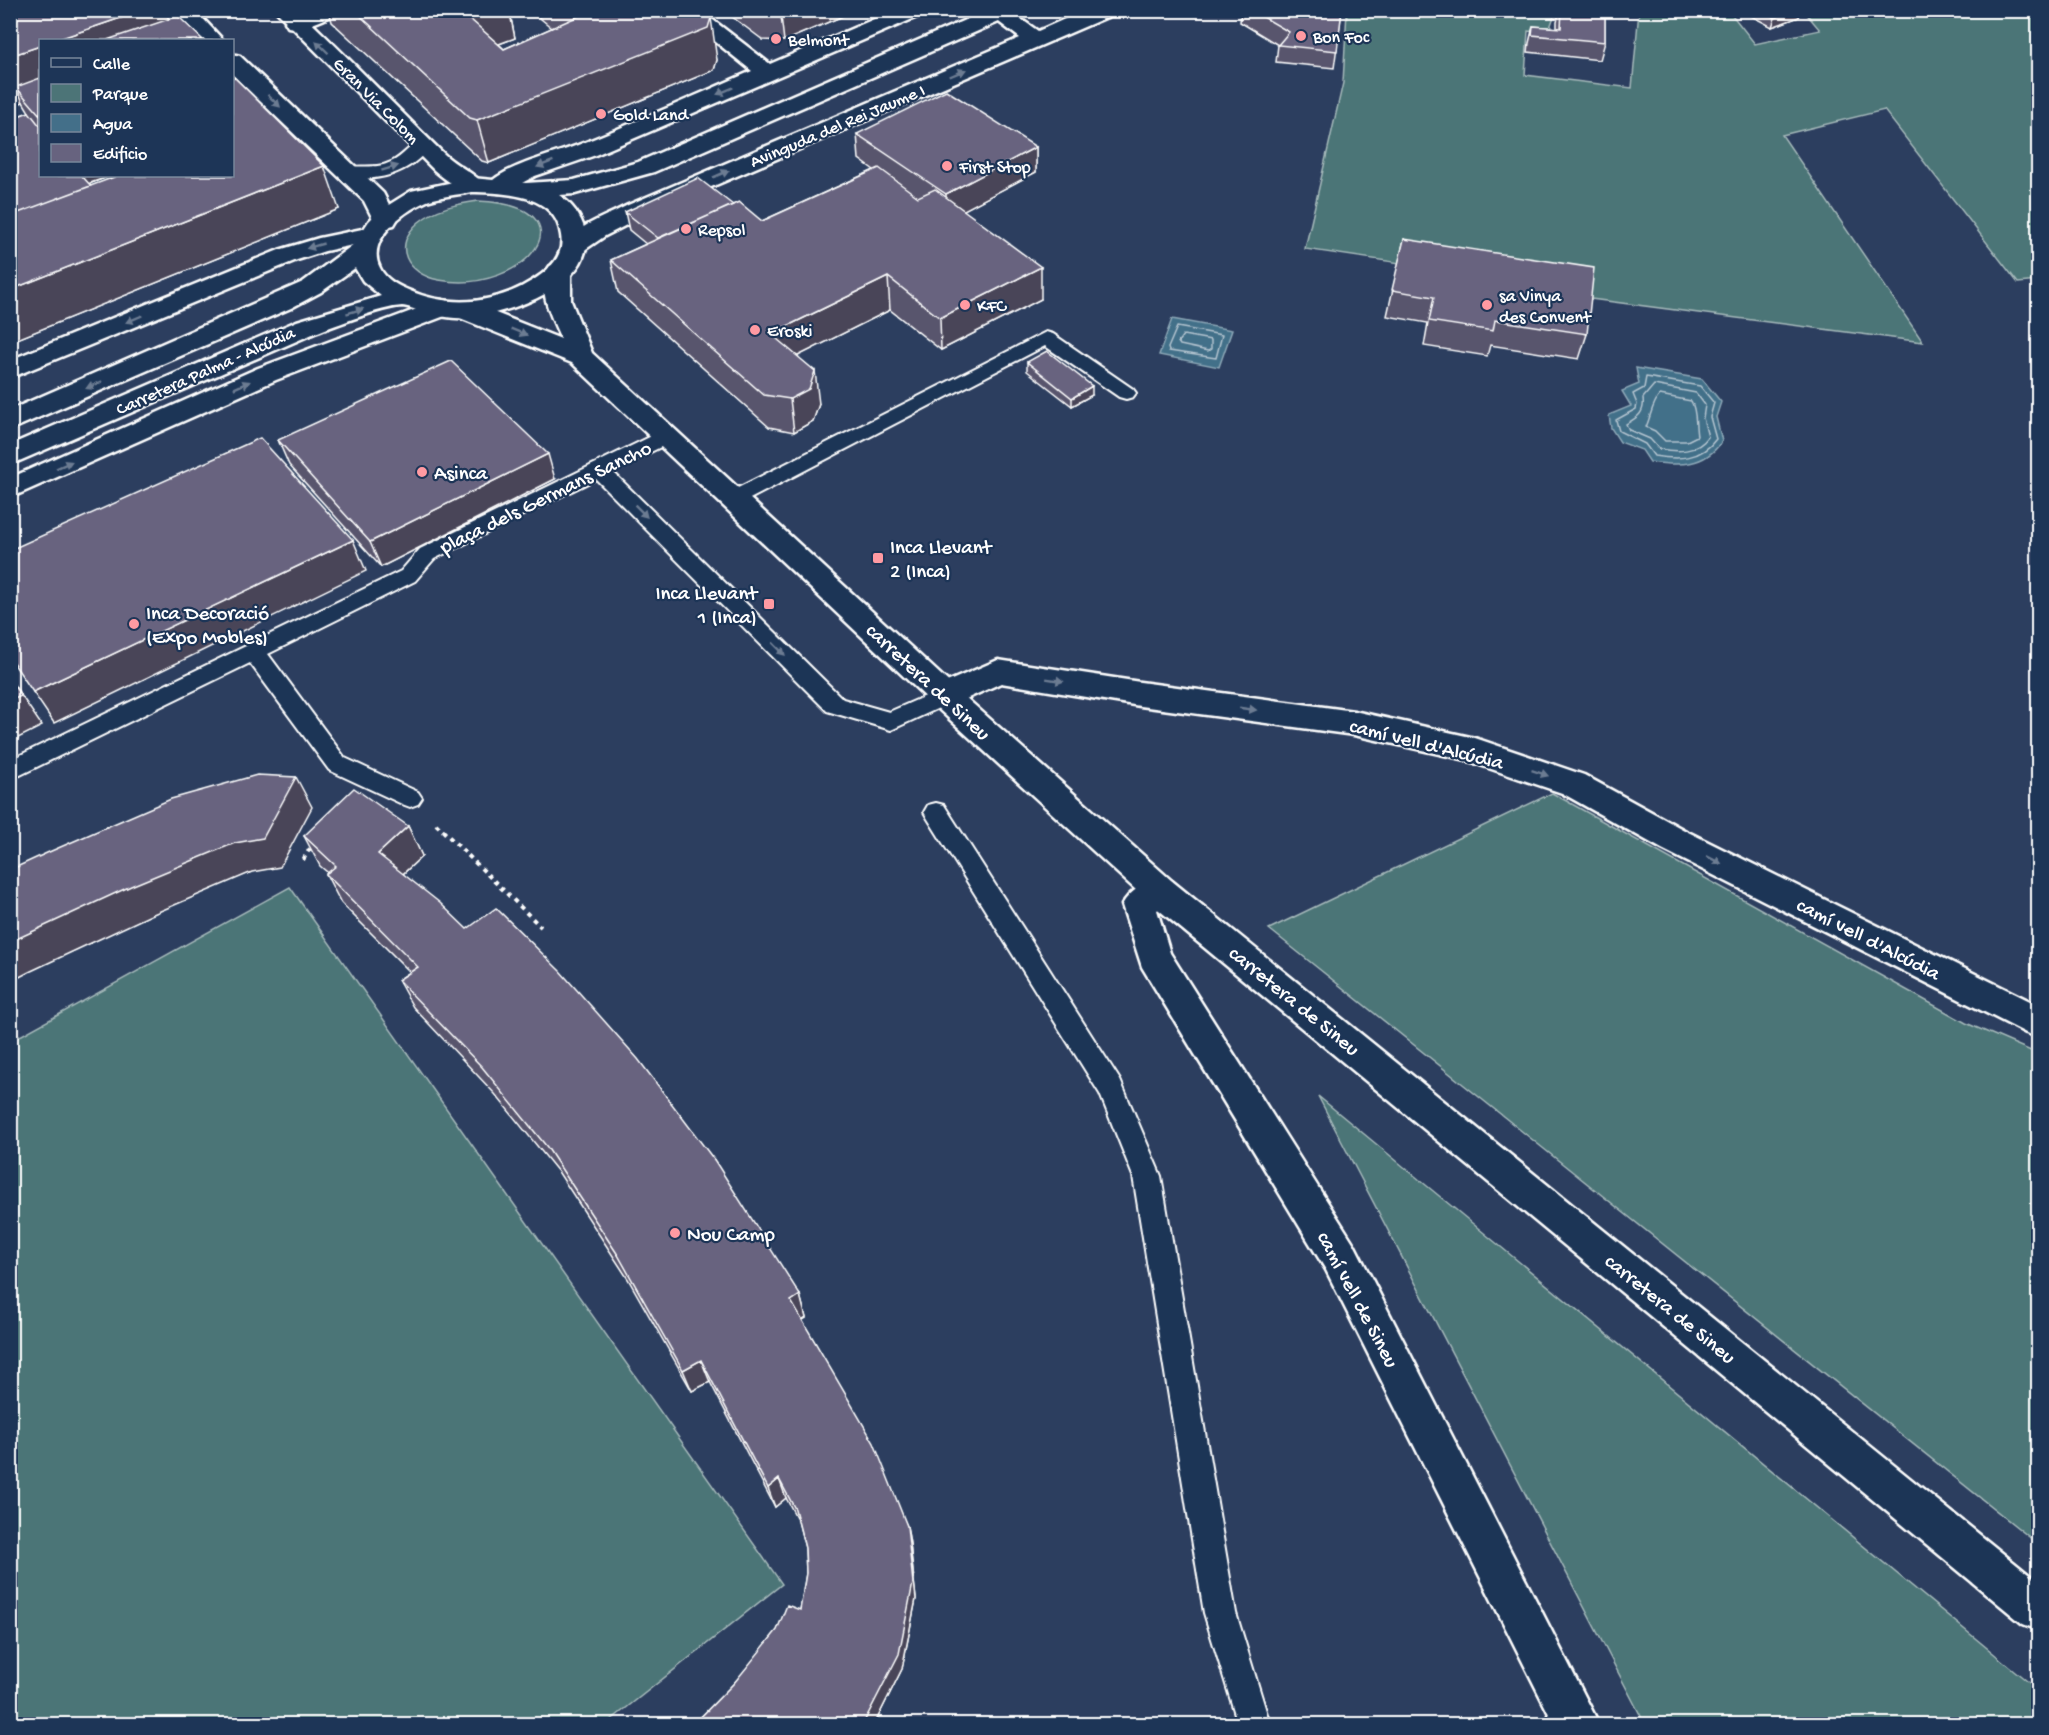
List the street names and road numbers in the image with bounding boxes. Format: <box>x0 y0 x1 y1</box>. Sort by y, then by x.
street label: Gran Via Colom <box>328 54 423 150</box>
street label: Avinguda del Rei Jaume I <box>747 81 929 174</box>
street label: Carretera Palma - Alcúdia <box>113 323 300 421</box>
street label: plaça dels Germans Sancho <box>436 437 657 562</box>
street label: carretera de Sineu <box>859 619 994 748</box>
street label: camí vell d'Alcúdia <box>1347 715 1507 778</box>
street label: camí vell d'Alcúdia <box>1791 894 1945 989</box>
street label: carretera de Sineu <box>1222 942 1363 1063</box>
street label: camí vell de Sineu <box>1310 1228 1402 1373</box>
street label: carretera de Sineu <box>1598 1250 1739 1371</box>

